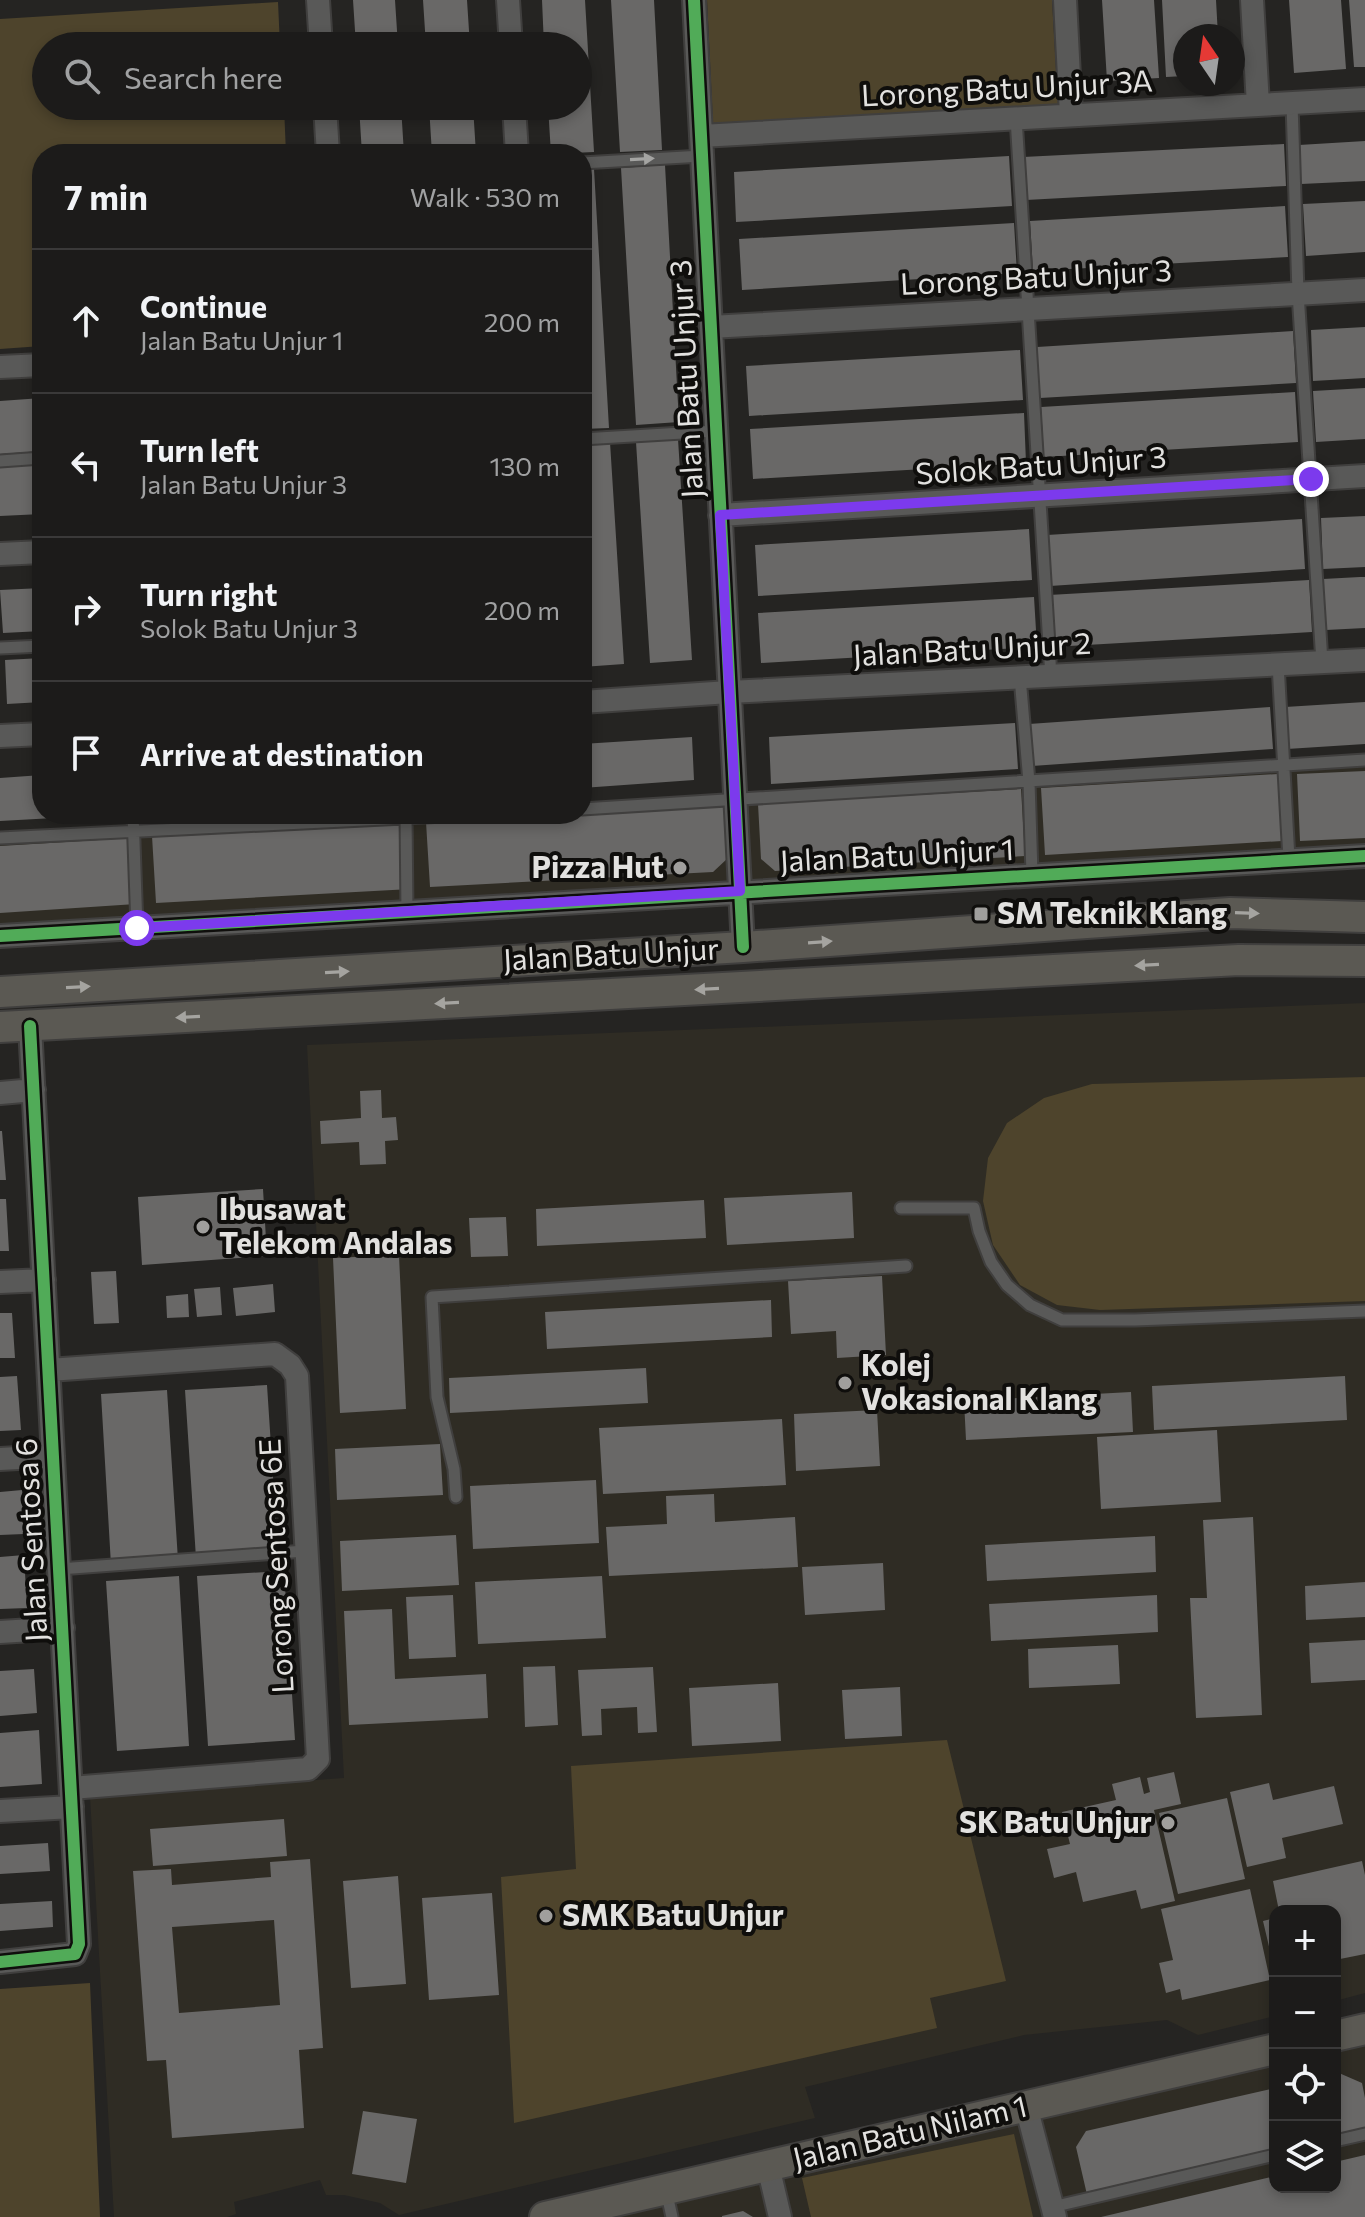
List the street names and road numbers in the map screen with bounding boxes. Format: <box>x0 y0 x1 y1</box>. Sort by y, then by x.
street label: Lorong Batu Unjur 3A <box>860 60 1154 113</box>
street label: Lorong Batu Unjur 3 <box>899 250 1173 301</box>
street label: Jalan Batu Unjur 3 <box>660 259 709 499</box>
street label: Solok Batu Unjur 3 <box>914 436 1167 491</box>
street label: Jalan Batu Unjur 2 <box>852 623 1092 672</box>
street label: Jalan Batu Unjur 1 <box>779 829 1015 878</box>
street label: Jalan Batu Unjur <box>502 928 720 977</box>
street label: Jalan Sentosa 6 <box>6 1437 53 1643</box>
street label: Lorong Sentosa 6E <box>249 1438 300 1694</box>
street label: Jalan Batu Nilam 1 <box>789 2086 1030 2175</box>

